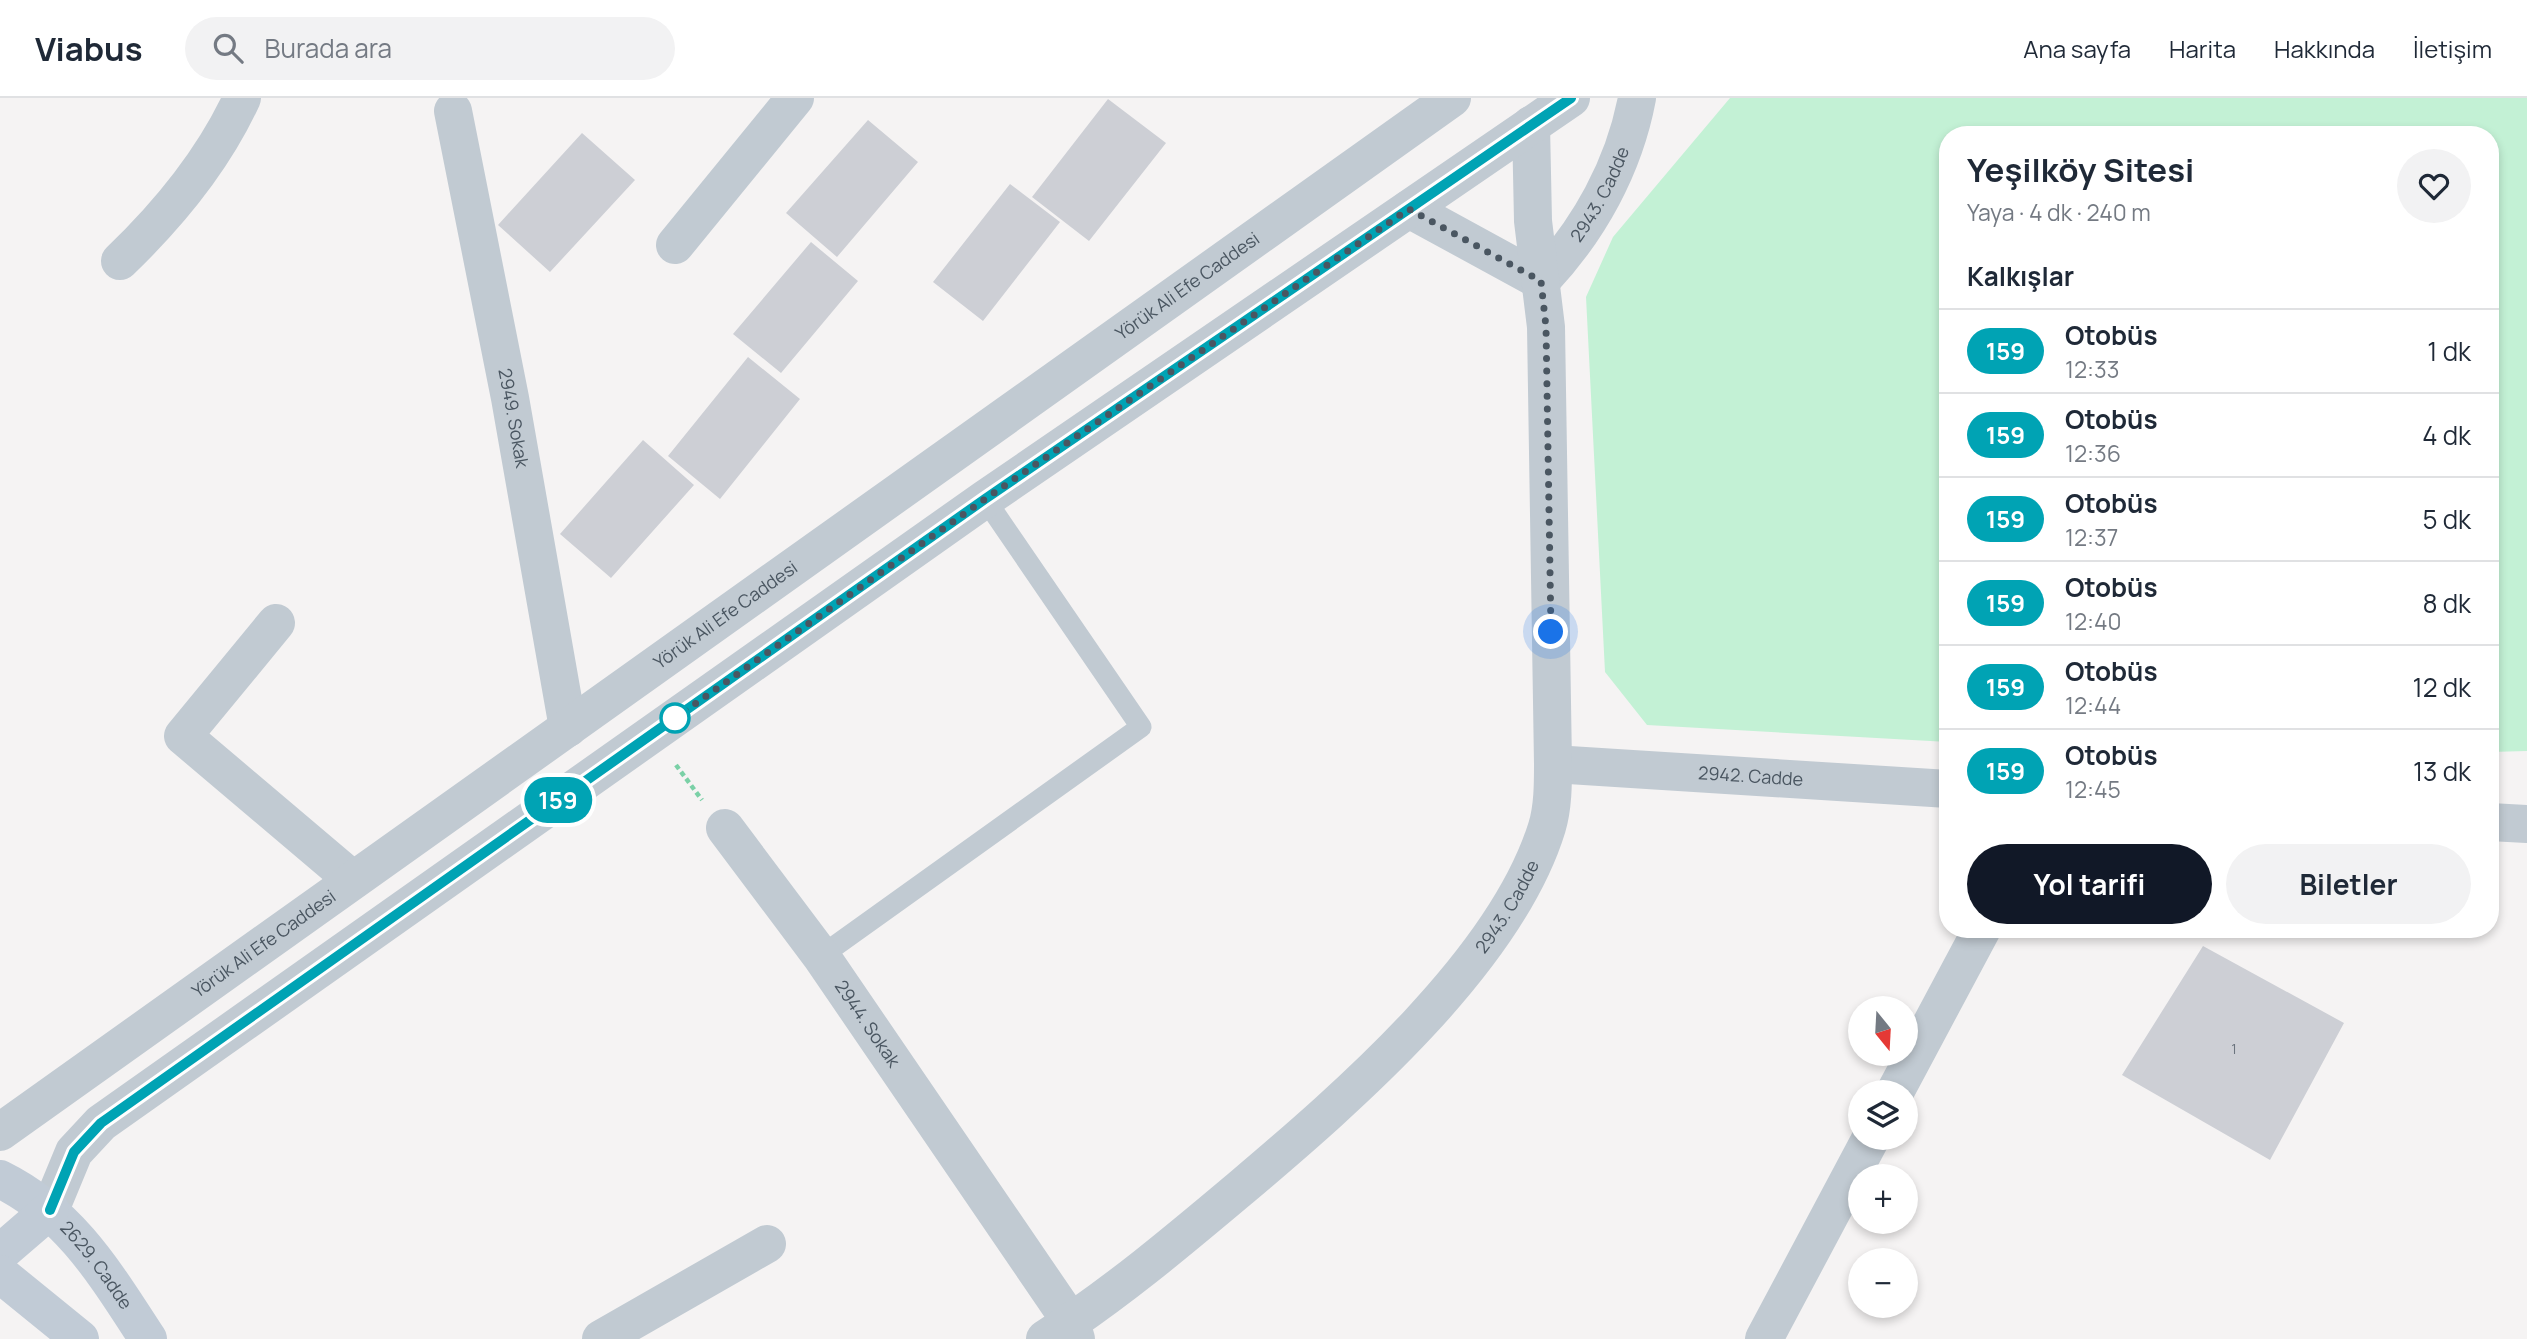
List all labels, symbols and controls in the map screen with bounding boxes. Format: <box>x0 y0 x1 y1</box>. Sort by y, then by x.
search box <box>185 17 675 80</box>
text: Viabus <box>35 26 143 71</box>
icon: search <box>209 29 247 67</box>
text: Burada ara <box>265 30 392 66</box>
text: Ana sayfa <box>2023 32 2131 65</box>
text: Harita <box>2169 32 2236 65</box>
text: Hakkında <box>2274 32 2375 65</box>
text: İletişim <box>2413 32 2492 65</box>
street label: 2943. Cadde <box>1564 143 1634 246</box>
text: Yeşilköy Sitesi <box>1967 147 2194 192</box>
button: heart <box>2397 149 2471 223</box>
text: Yaya · 4 dk · 240 m <box>1967 196 2151 228</box>
street label: Yörük Ali Efe Caddesi <box>1110 226 1264 345</box>
text: Kalkışlar <box>1967 258 2074 294</box>
text: Otobüs <box>2065 317 2157 353</box>
text: 1 dk <box>2427 333 2471 369</box>
text: 159 <box>1986 334 2025 367</box>
text: 12:33 <box>2065 353 2119 385</box>
street label: 2949. Sokak <box>493 366 535 471</box>
text: Otobüs <box>2065 401 2157 437</box>
text: 4 dk <box>2422 417 2471 453</box>
text: 159 <box>1986 418 2025 451</box>
text: 12:36 <box>2065 437 2121 469</box>
text: Otobüs <box>2065 485 2157 521</box>
text: 5 dk <box>2422 501 2471 537</box>
text: 159 <box>1986 502 2025 535</box>
text: 12:37 <box>2065 521 2118 553</box>
street label: Yörük Ali Efe Caddesi <box>648 555 802 674</box>
text: Otobüs <box>2065 569 2157 605</box>
text: 8 dk <box>2422 585 2471 621</box>
text: 159 <box>1986 586 2025 619</box>
text: 12:40 <box>2065 605 2122 637</box>
your location <box>1533 614 1568 649</box>
text: Otobüs <box>2065 653 2157 689</box>
text: 12 dk <box>2413 669 2471 705</box>
text: 159 <box>1986 670 2025 703</box>
text: 12:44 <box>2065 689 2121 721</box>
unlabelled marker <box>660 703 690 733</box>
text: Otobüs <box>2065 737 2157 773</box>
text: 13 dk <box>2413 753 2471 789</box>
text: 159 <box>1986 754 2025 787</box>
street label: 2942. Cadde <box>1697 760 1804 791</box>
text: 12:45 <box>2065 773 2121 805</box>
line badge: 159 <box>518 777 598 823</box>
text: 159 <box>538 783 578 816</box>
button: Yol tarifi <box>1967 844 2212 924</box>
button: Biletler <box>2226 844 2471 924</box>
street label: 2943. Cadde <box>1469 856 1544 958</box>
street label: Yörük Ali Efe Caddesi <box>187 884 340 1003</box>
street label: 2944. Sokak <box>830 975 907 1072</box>
north arrow <box>1848 996 1918 1066</box>
map controls <box>1848 996 1918 1318</box>
house number: 1 <box>2231 1039 2237 1058</box>
button: layers <box>1848 1080 1918 1150</box>
button: + <box>1848 1164 1918 1234</box>
street label: 2629. Cadde <box>55 1215 138 1314</box>
button: − <box>1848 1248 1918 1318</box>

